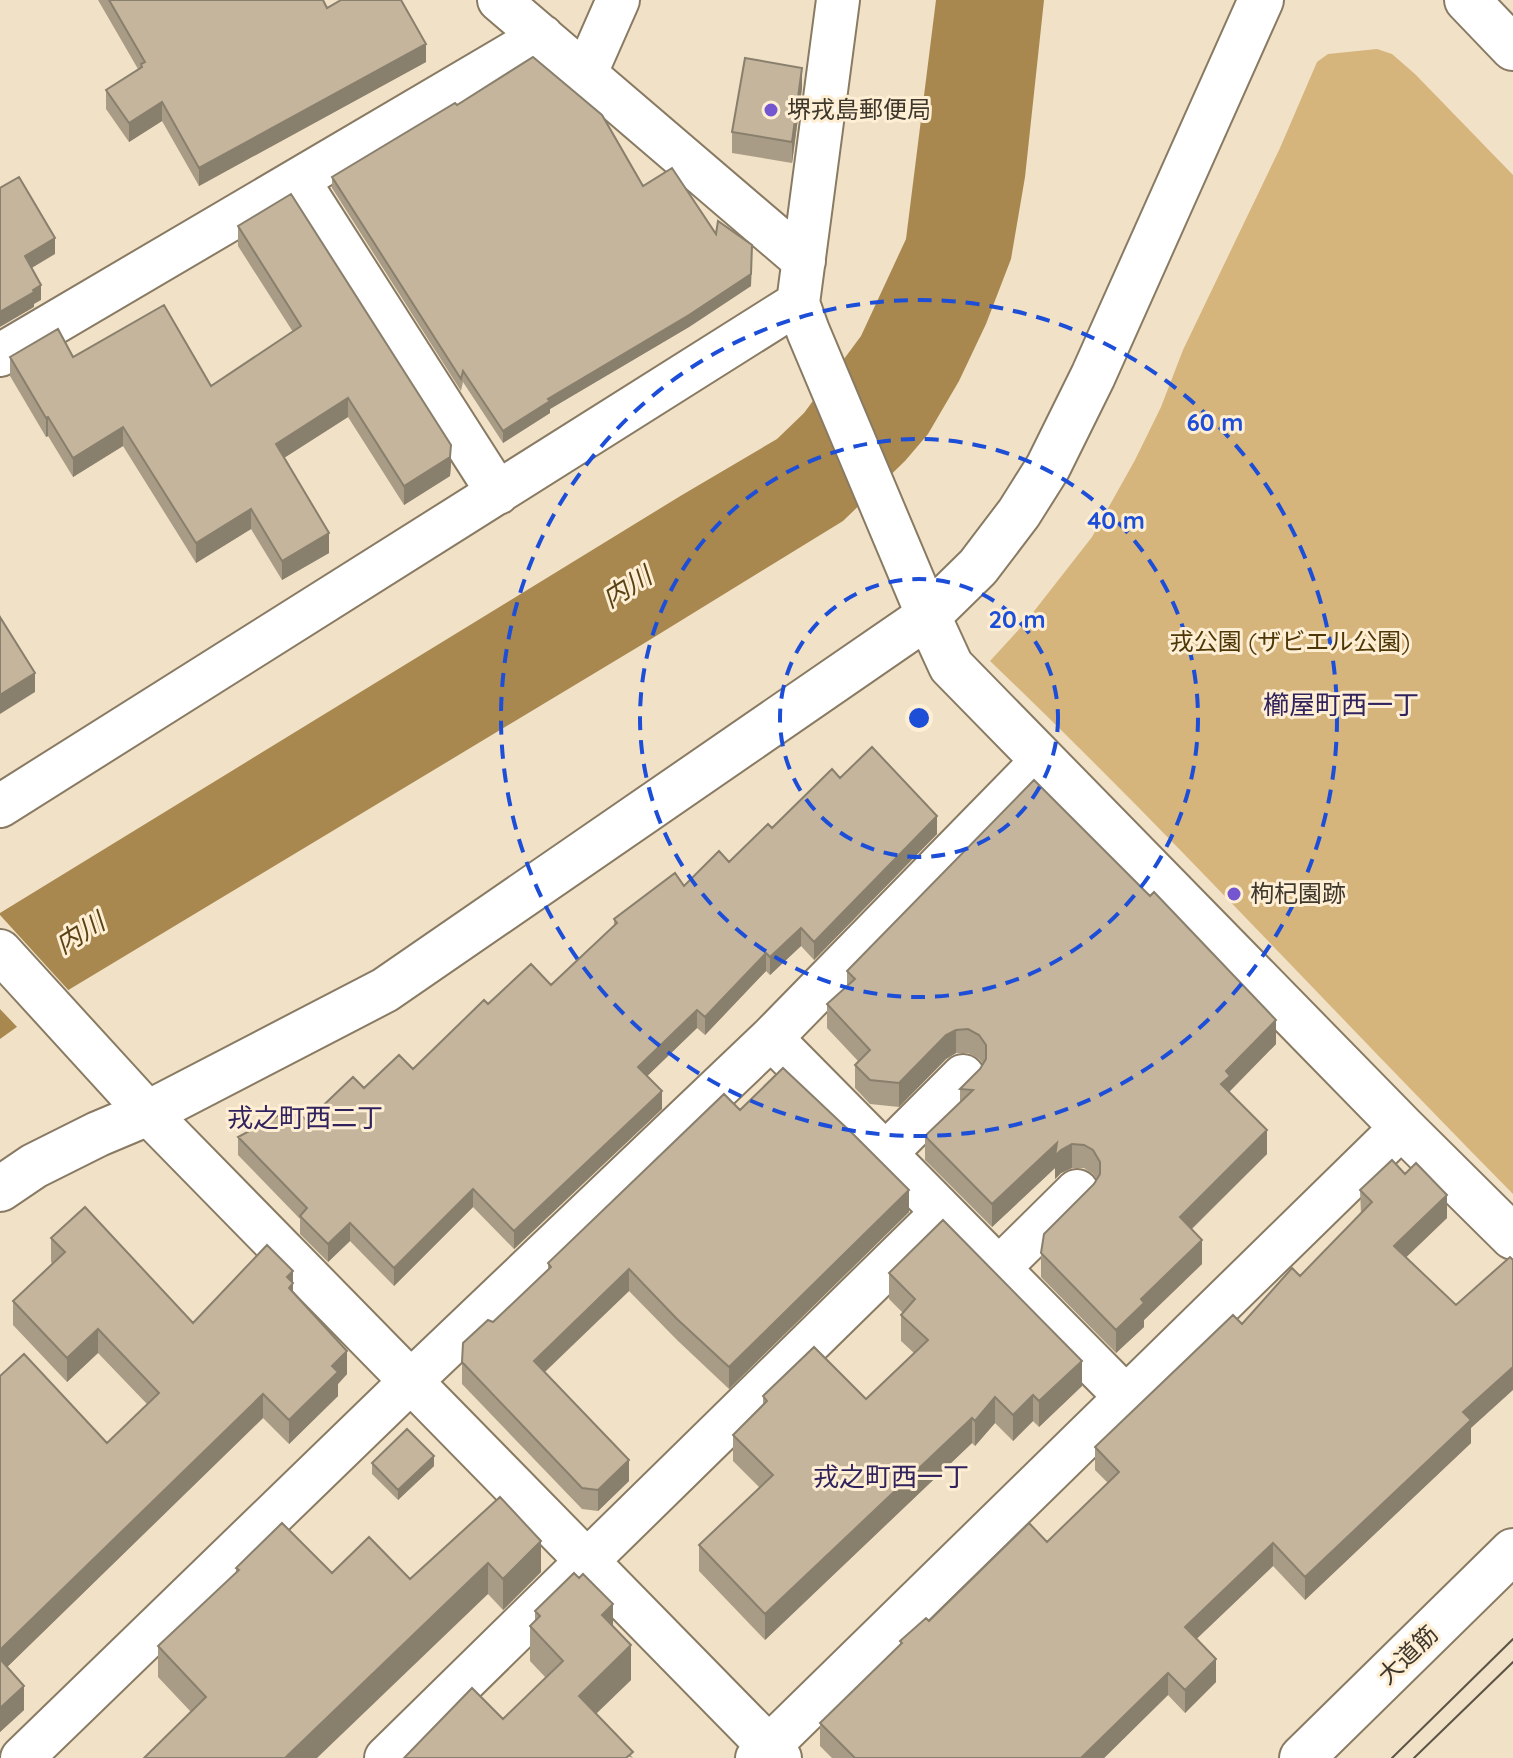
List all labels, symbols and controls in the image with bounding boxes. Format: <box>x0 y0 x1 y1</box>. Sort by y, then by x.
place label: 堺戎島郵便局 <box>787 94 931 124</box>
marker: 堺戎島郵便局 <box>762 101 780 119</box>
text: 60 m <box>1187 407 1243 437</box>
text: 40 m <box>1087 505 1145 535</box>
water label: 内川 <box>596 557 660 614</box>
text: 20 m <box>988 604 1046 634</box>
park label: 戎公園 (ザビエル公園) <box>1170 626 1410 656</box>
district label: 櫛屋町西一丁 <box>1263 688 1419 721</box>
centre of rings <box>905 704 933 732</box>
place label: 枸杞園跡 <box>1250 878 1346 908</box>
marker: 枸杞園跡 <box>1225 885 1243 903</box>
water label: 内川 <box>49 903 113 960</box>
district label: 戎之町西二丁 <box>227 1101 383 1134</box>
district label: 戎之町西一丁 <box>813 1460 969 1493</box>
street label: 大道筋 <box>1371 1618 1444 1690</box>

